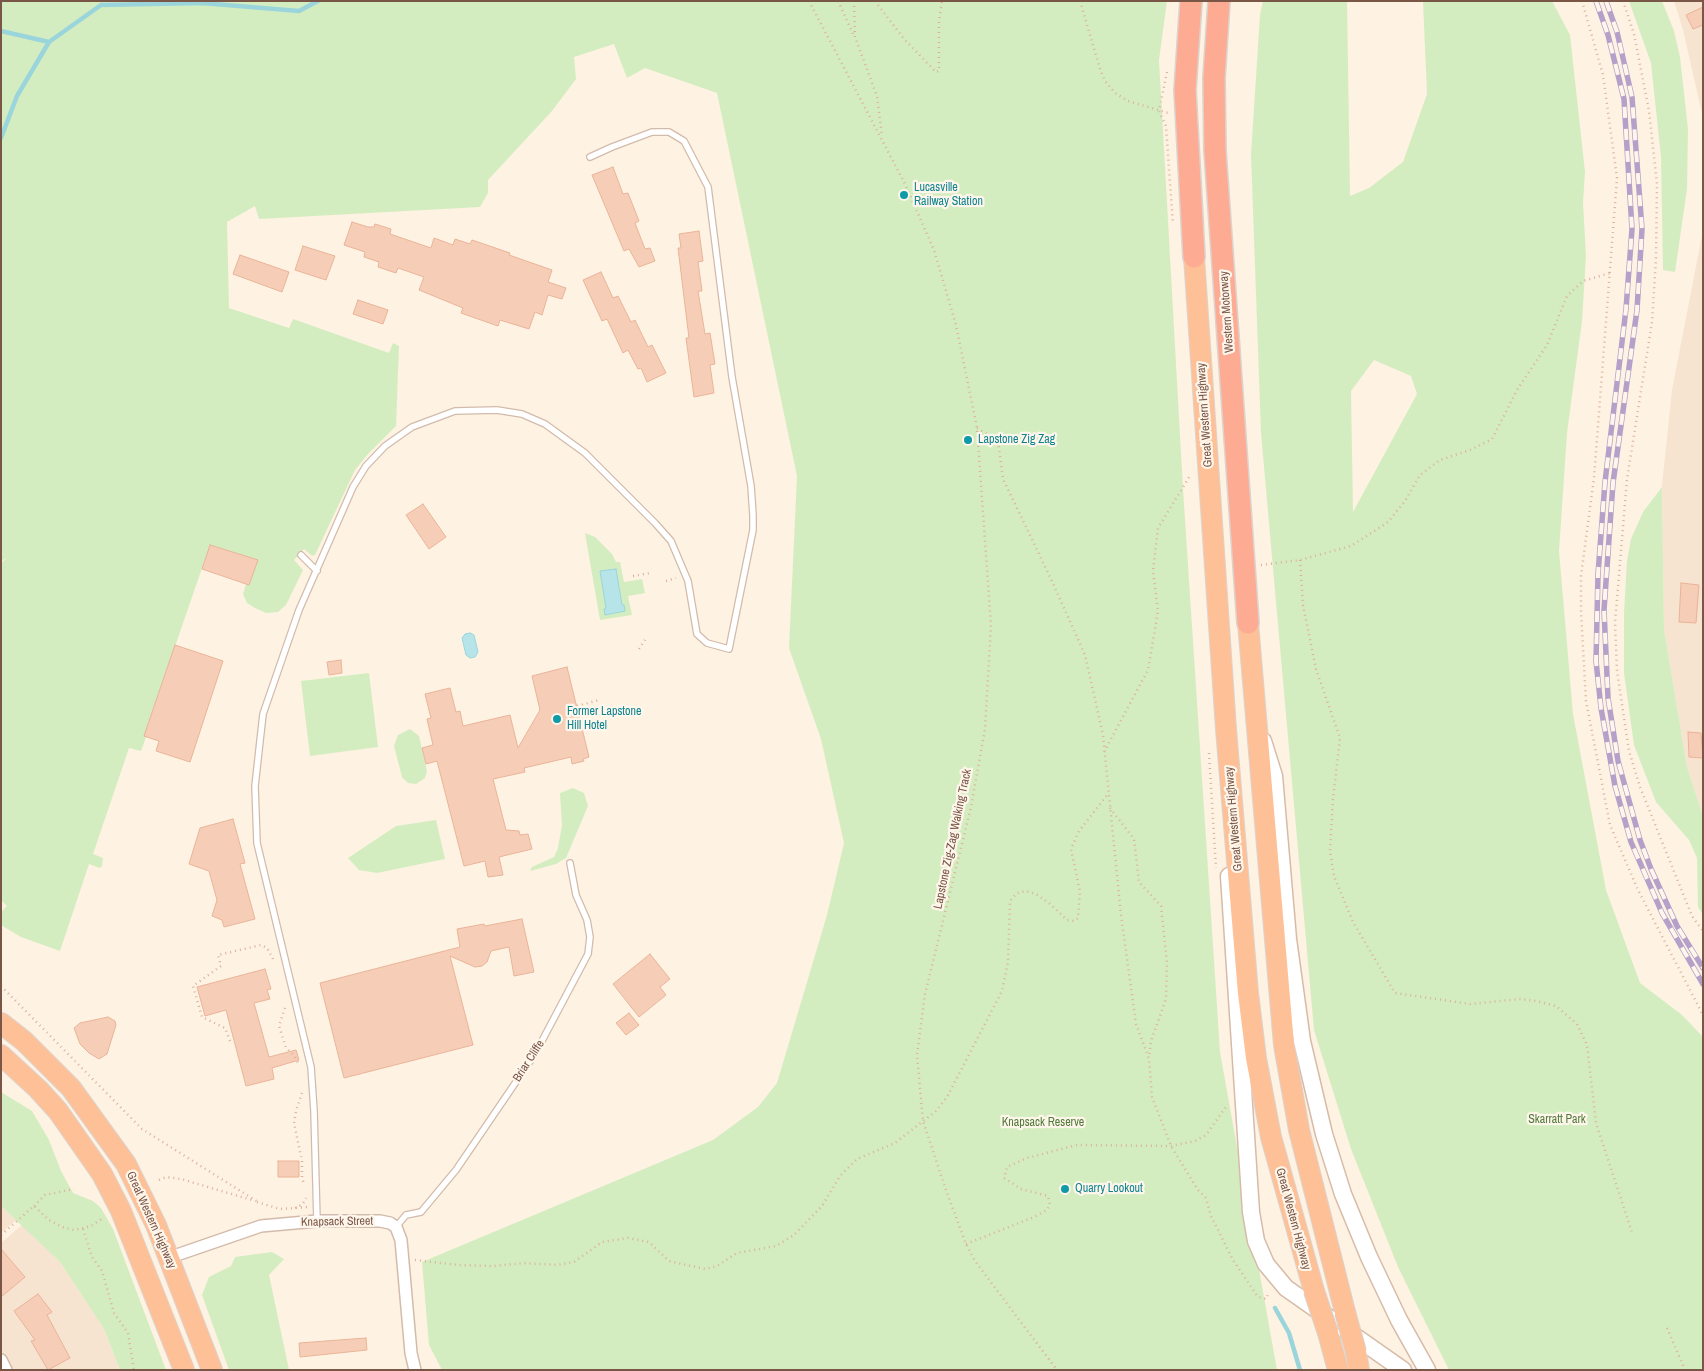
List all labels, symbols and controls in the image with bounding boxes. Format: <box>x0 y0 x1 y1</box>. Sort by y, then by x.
place label: Lucasville Railway Station <box>914 181 983 209</box>
marker: Lucasville Railway Station <box>898 189 910 201</box>
street label: Western Motorway <box>1217 271 1237 353</box>
street label: Great Western Highway <box>1194 362 1216 468</box>
place label: Lapstone Zig Zag <box>978 433 1055 447</box>
marker: Lapstone Zig Zag <box>962 434 974 446</box>
place label: Former Lapstone Hill Hotel <box>567 705 641 733</box>
marker: Former Lapstone Hill Hotel <box>551 713 563 725</box>
street label: Great Western Highway <box>1222 766 1246 872</box>
street label: Lapstone Zig-Zag Walking Track <box>931 768 975 910</box>
street label: Briar Cliffe <box>510 1037 548 1085</box>
park label: Skarratt Park <box>1528 1113 1586 1127</box>
park label: Knapsack Reserve <box>1002 1116 1084 1130</box>
street label: Great Western Highway <box>1272 1167 1314 1271</box>
street label: Great Western Highway <box>123 1169 179 1271</box>
place label: Quarry Lookout <box>1075 1182 1143 1196</box>
marker: Quarry Lookout <box>1059 1183 1071 1195</box>
street label: Knapsack Street <box>301 1214 373 1230</box>

